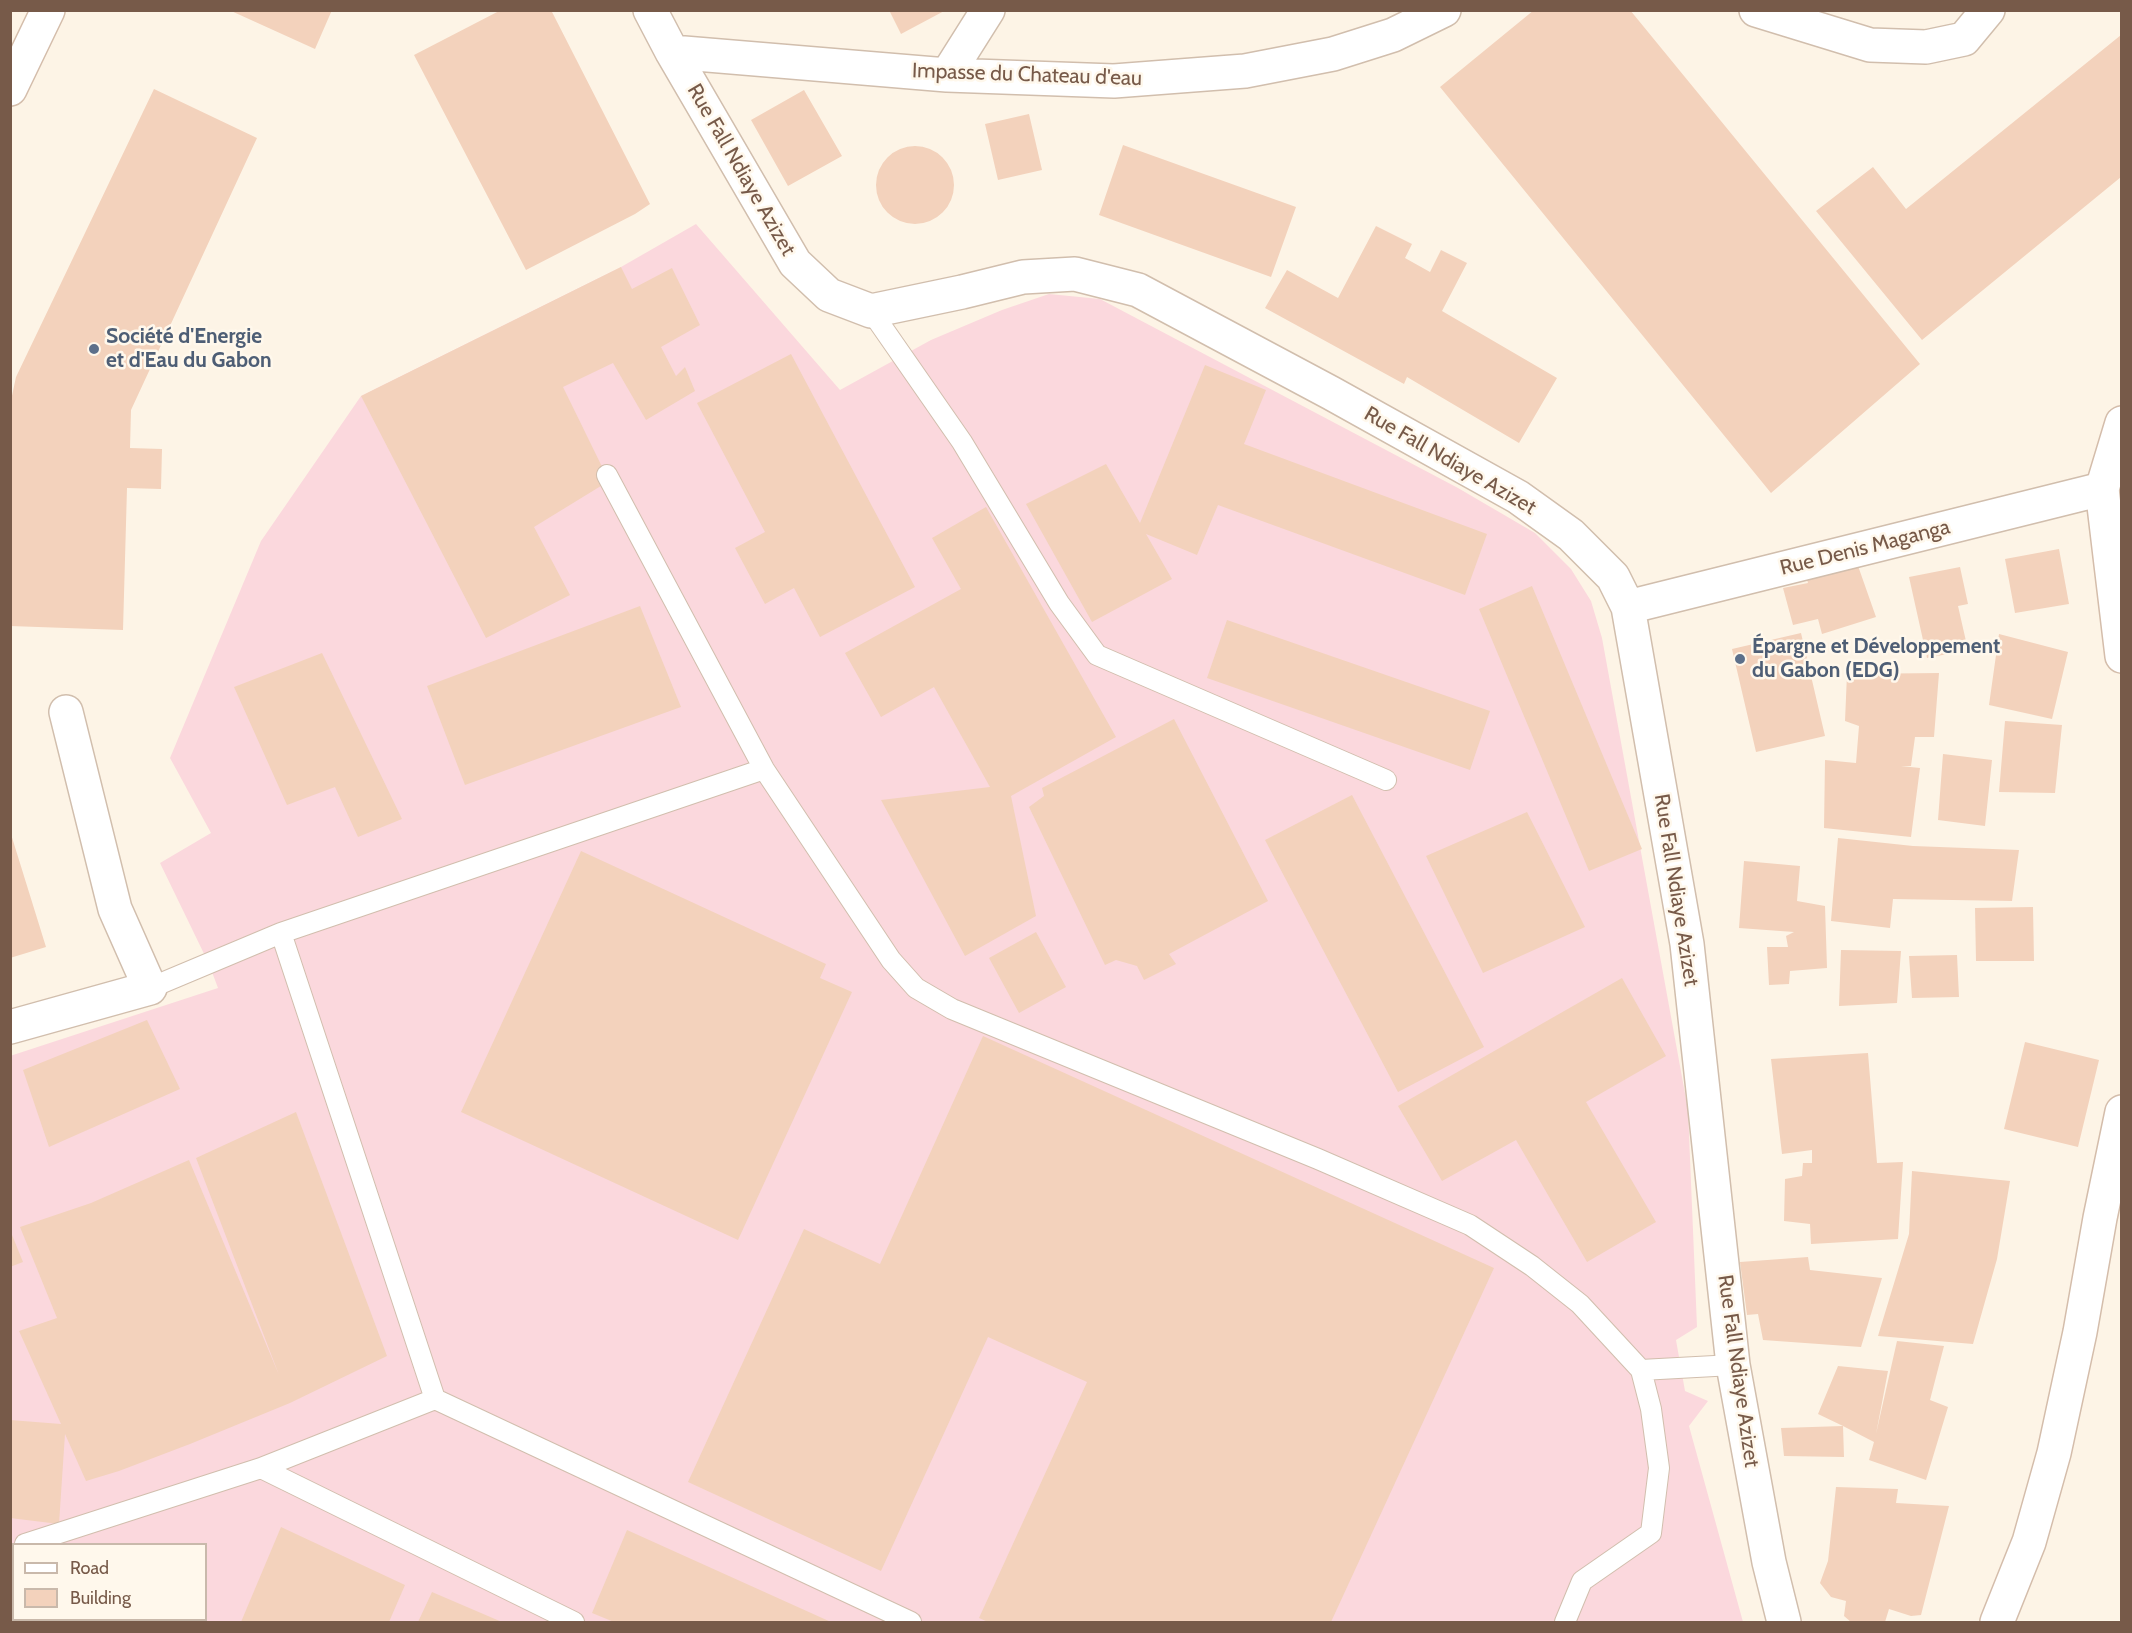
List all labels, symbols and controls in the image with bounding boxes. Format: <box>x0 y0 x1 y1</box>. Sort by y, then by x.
street label: Impasse du Chateau d'eau <box>912 58 1142 92</box>
street label: Rue Fall Ndiaye Azizet <box>682 80 800 260</box>
place label: Société d'Energie et d'Eau du Gabon <box>106 324 272 374</box>
marker: Société d'Energie et d'Eau du Gabon <box>87 342 101 356</box>
street label: Rue Fall Ndiaye Azizet <box>1360 402 1540 520</box>
street label: Rue Denis Maganga <box>1777 515 1953 581</box>
place label: Épargne et Développement du Gabon (EDG) <box>1752 634 2000 684</box>
marker: Épargne et Développement du Gabon (EDG) <box>1733 652 1747 666</box>
street label: Rue Fall Ndiaye Azizet <box>1648 792 1704 988</box>
street label: Rue Fall Ndiaye Azizet <box>1712 1273 1764 1469</box>
legend <box>12 1543 207 1621</box>
text: Road <box>70 1557 109 1579</box>
text: Building <box>70 1587 131 1609</box>

